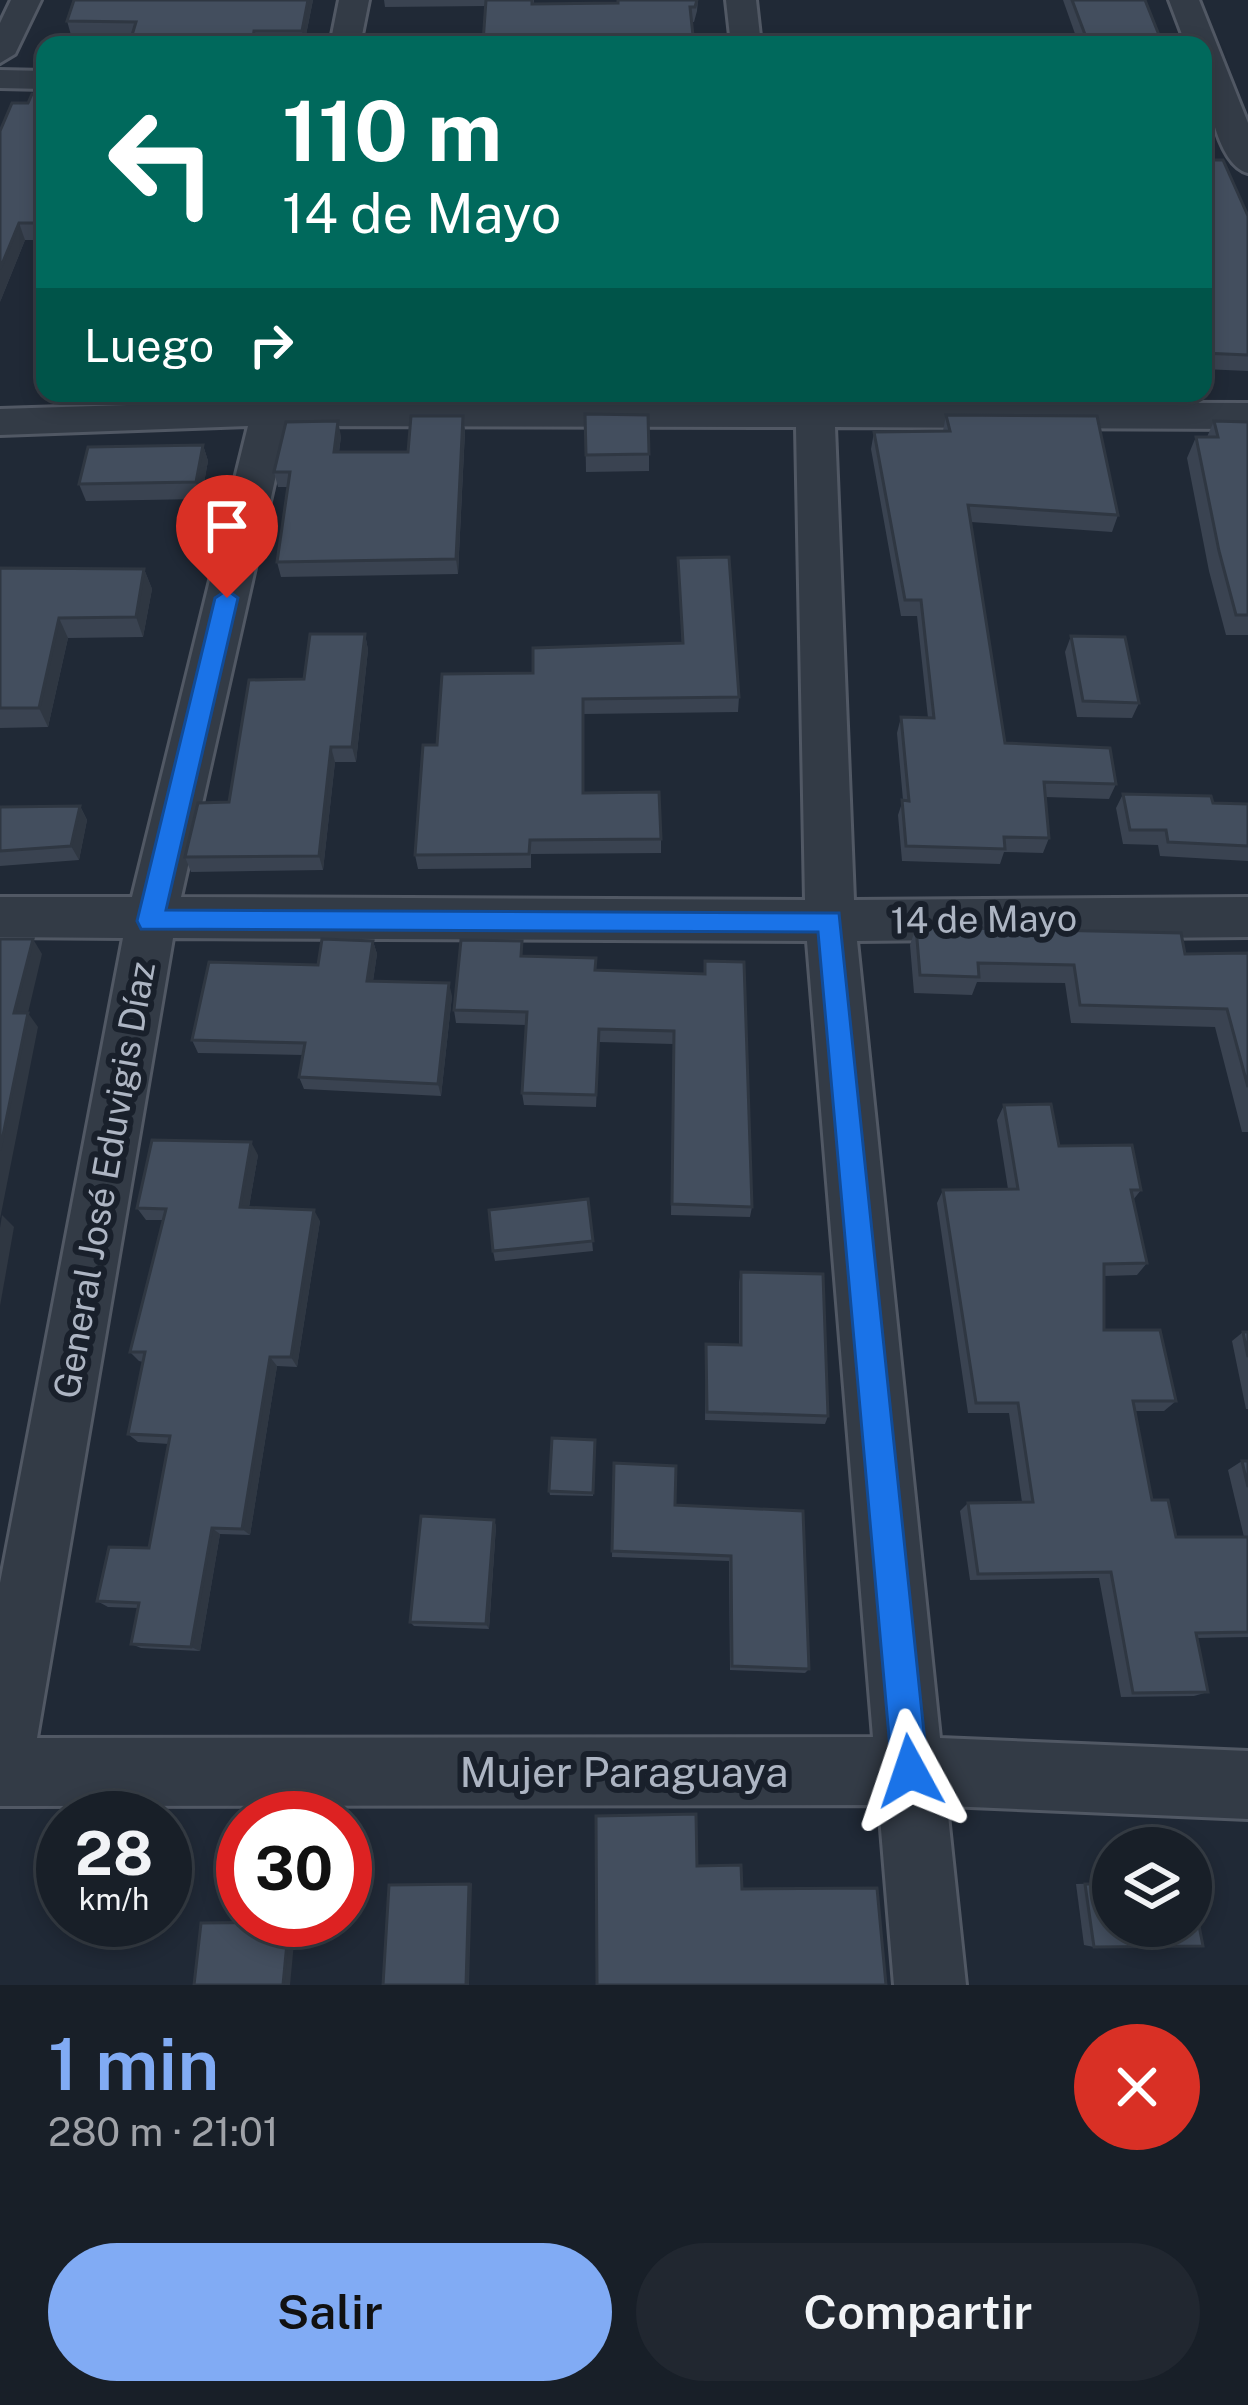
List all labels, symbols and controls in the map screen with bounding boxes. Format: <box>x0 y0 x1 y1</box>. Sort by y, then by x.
text: 110 m <box>282 81 502 180</box>
icon: left <box>84 84 240 240</box>
text: 14 de Mayo <box>282 182 561 245</box>
icon: right <box>238 312 304 378</box>
text: Luego <box>84 319 214 372</box>
pin <box>176 475 278 598</box>
icon: arrive <box>194 493 260 559</box>
street label: 14 de Mayo <box>891 896 1077 942</box>
street label: General José Eduvigis Díaz <box>45 958 163 1402</box>
position arrow <box>847 1708 973 1834</box>
street label: Mujer Paraguaya <box>459 1747 789 1796</box>
speed limit sign: 30 <box>216 1791 372 1947</box>
text: 28 <box>75 1818 153 1889</box>
map controls <box>1092 1827 1212 1947</box>
button: layers <box>1092 1827 1212 1947</box>
text: km/h <box>79 1881 149 1917</box>
text: 1 min <box>48 2022 219 2106</box>
button: close <box>1074 2024 1200 2150</box>
text: 280 m · 21:01 <box>48 2109 279 2155</box>
button: Salir <box>48 2243 612 2381</box>
button: Compartir <box>636 2243 1200 2381</box>

